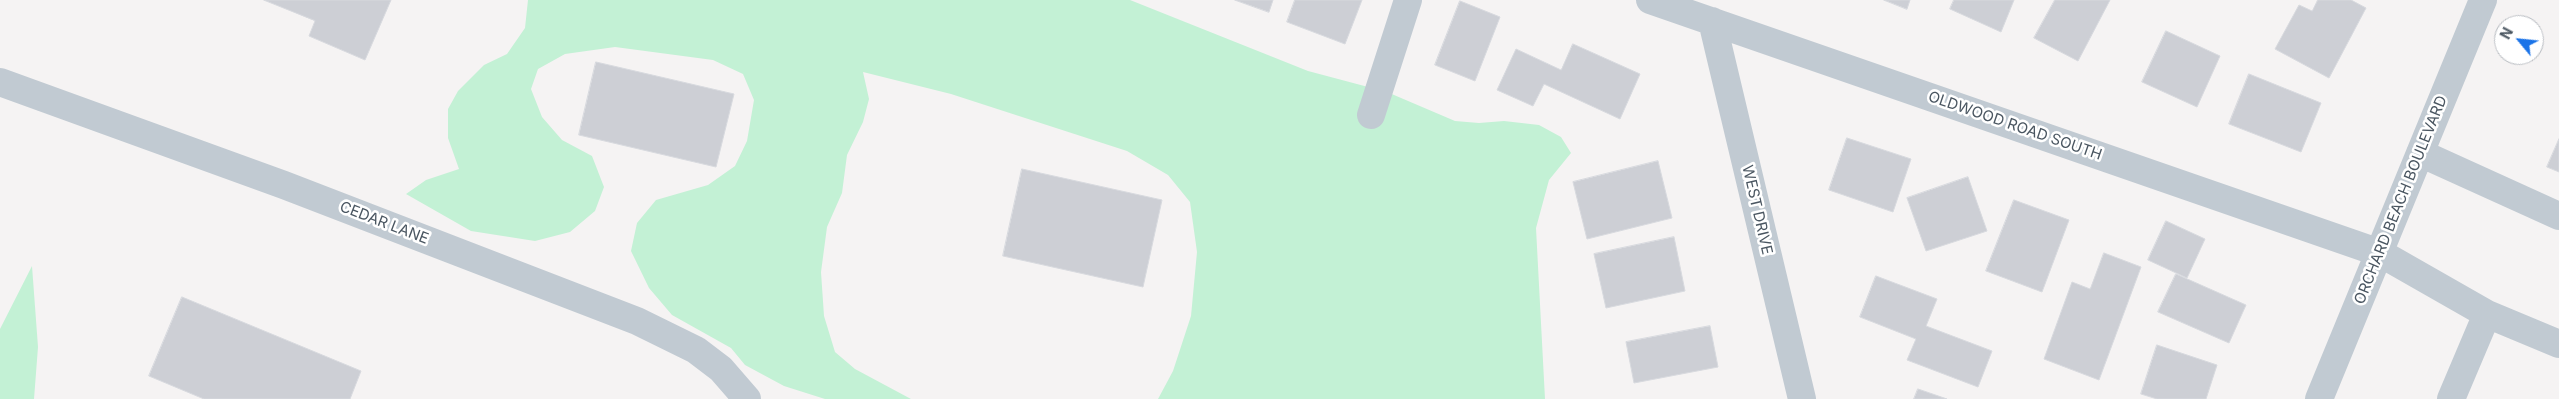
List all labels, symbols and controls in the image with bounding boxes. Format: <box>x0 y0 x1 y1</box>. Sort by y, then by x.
north arrow <box>2494 15 2544 65</box>
text: N <box>2496 24 2516 42</box>
street label: OLDWOOD ROAD SOUTH <box>1926 88 2104 164</box>
street label: ORCHARD BEACH BOULEVARD <box>2351 93 2451 307</box>
street label: WEST DRIVE <box>1738 164 1776 256</box>
street label: CEDAR LANE <box>337 198 431 248</box>

